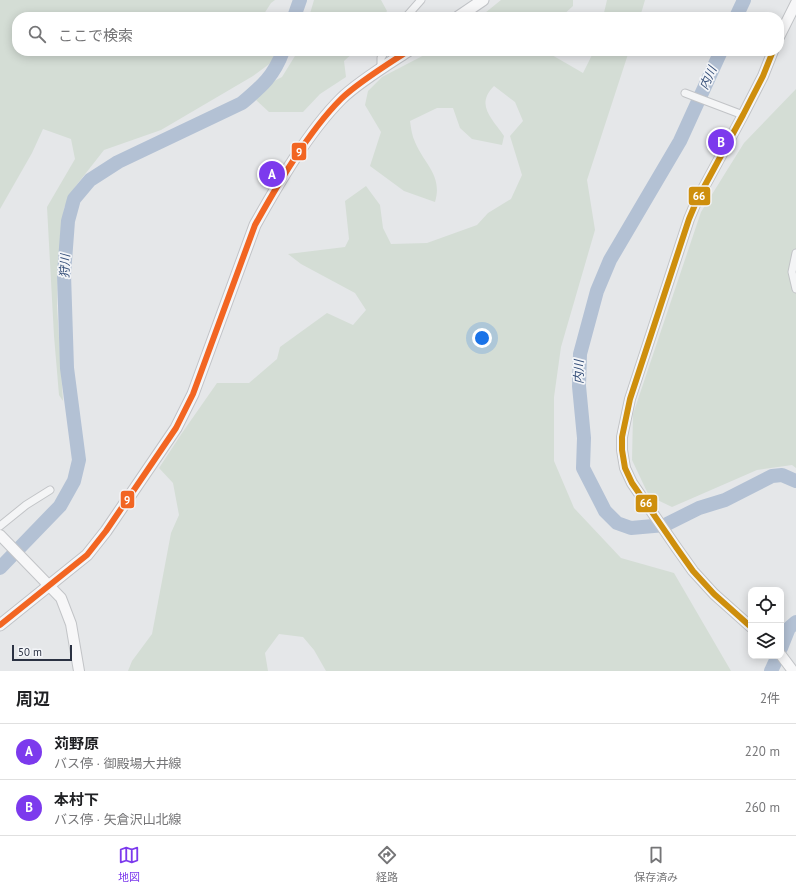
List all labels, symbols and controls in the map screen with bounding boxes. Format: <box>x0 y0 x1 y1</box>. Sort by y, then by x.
search box <box>12 12 784 56</box>
icon: search <box>26 23 48 45</box>
text: ここで検索 <box>58 26 133 45</box>
water label: 内川 <box>696 62 720 92</box>
pin: B <box>708 127 734 157</box>
line badge: 9 <box>291 142 307 161</box>
text: 9 <box>296 145 302 159</box>
pin: A <box>259 159 285 189</box>
line badge: 66 <box>688 186 711 206</box>
text: 66 <box>693 189 705 203</box>
water label: 狩川 <box>57 252 72 278</box>
your location <box>472 328 492 348</box>
water label: 内川 <box>571 358 586 384</box>
line badge: 9 <box>120 490 135 509</box>
text: 9 <box>124 493 130 507</box>
line badge: 66 <box>635 494 658 513</box>
text: 66 <box>640 496 652 510</box>
map controls <box>748 587 784 659</box>
button: locate <box>748 587 784 623</box>
button: layers <box>748 623 784 659</box>
scale bar <box>12 643 72 662</box>
text: 50 m <box>18 645 42 659</box>
text: 周辺 <box>16 688 50 710</box>
text: 2件 <box>760 690 780 707</box>
text: 苅野原 <box>54 734 99 753</box>
text: A <box>25 743 33 760</box>
text: 220 m <box>745 743 780 760</box>
text: バス停 · 御殿場大井線 <box>54 755 181 772</box>
text: 本村下 <box>54 790 99 809</box>
text: B <box>25 799 33 816</box>
text: 260 m <box>745 799 780 816</box>
text: バス停 · 矢倉沢山北線 <box>54 811 181 828</box>
tab: 地図 <box>118 844 140 884</box>
tab: 経路 <box>376 844 398 884</box>
tab: 保存済み <box>634 844 678 884</box>

